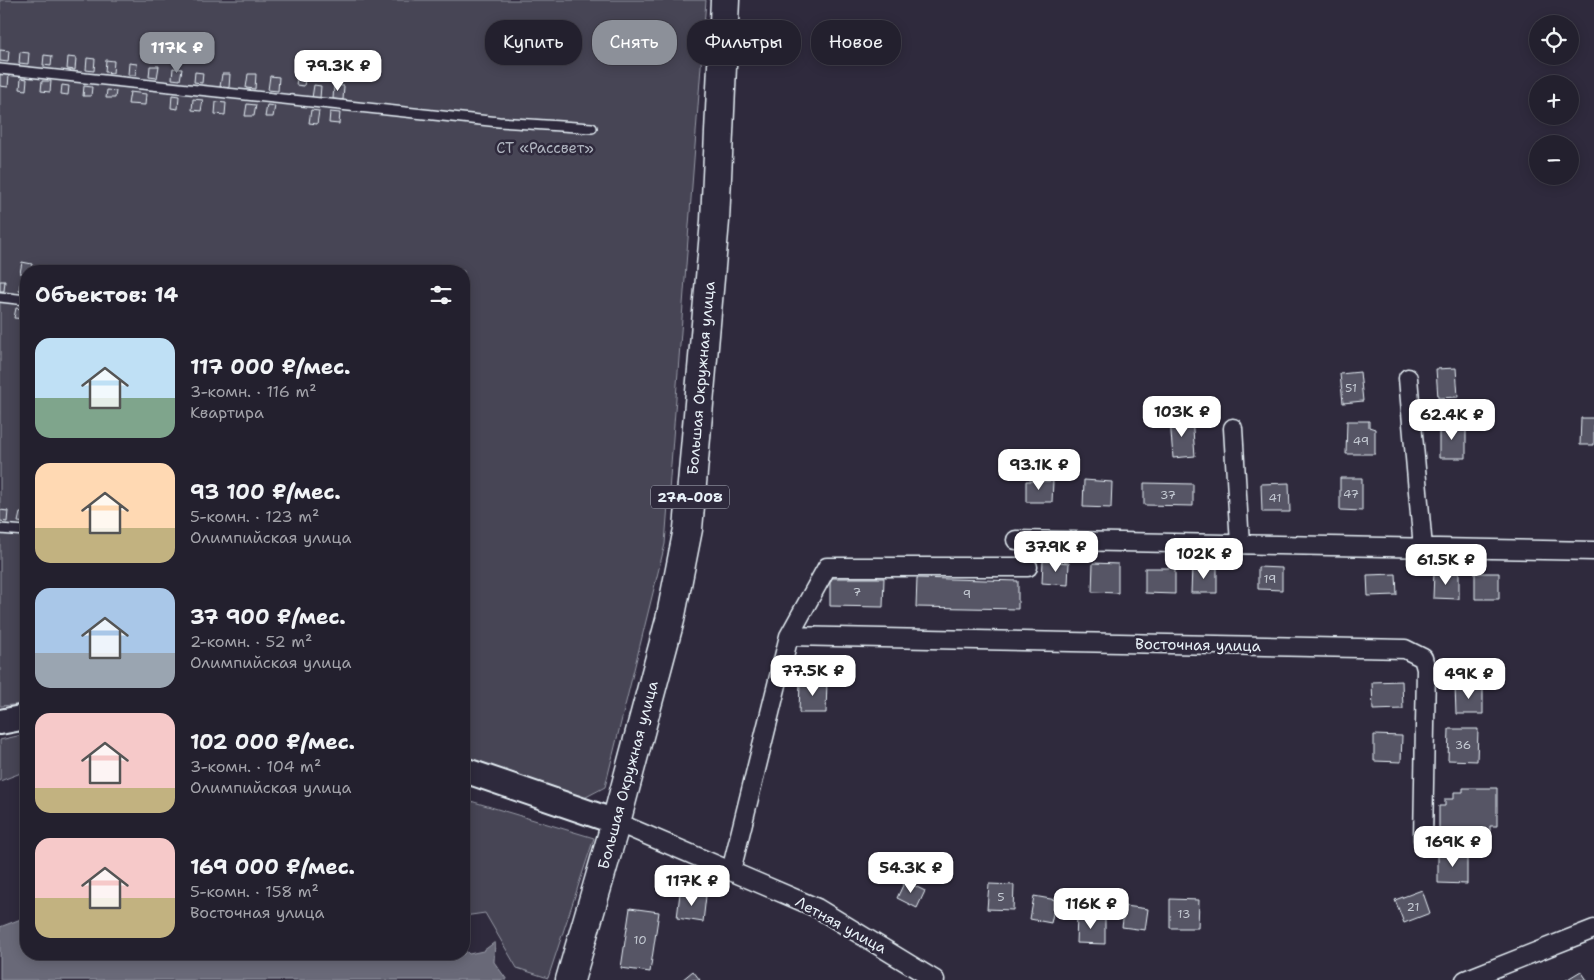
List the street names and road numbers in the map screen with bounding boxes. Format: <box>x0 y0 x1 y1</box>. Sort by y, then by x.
street label: Большая Окружная улица <box>683 280 719 476</box>
road number: 27А-008 <box>651 486 729 508</box>
street label: Восточная улица <box>1135 634 1262 656</box>
street label: Большая Окружная улица <box>593 678 663 871</box>
street label: Летняя улица <box>792 892 891 959</box>

